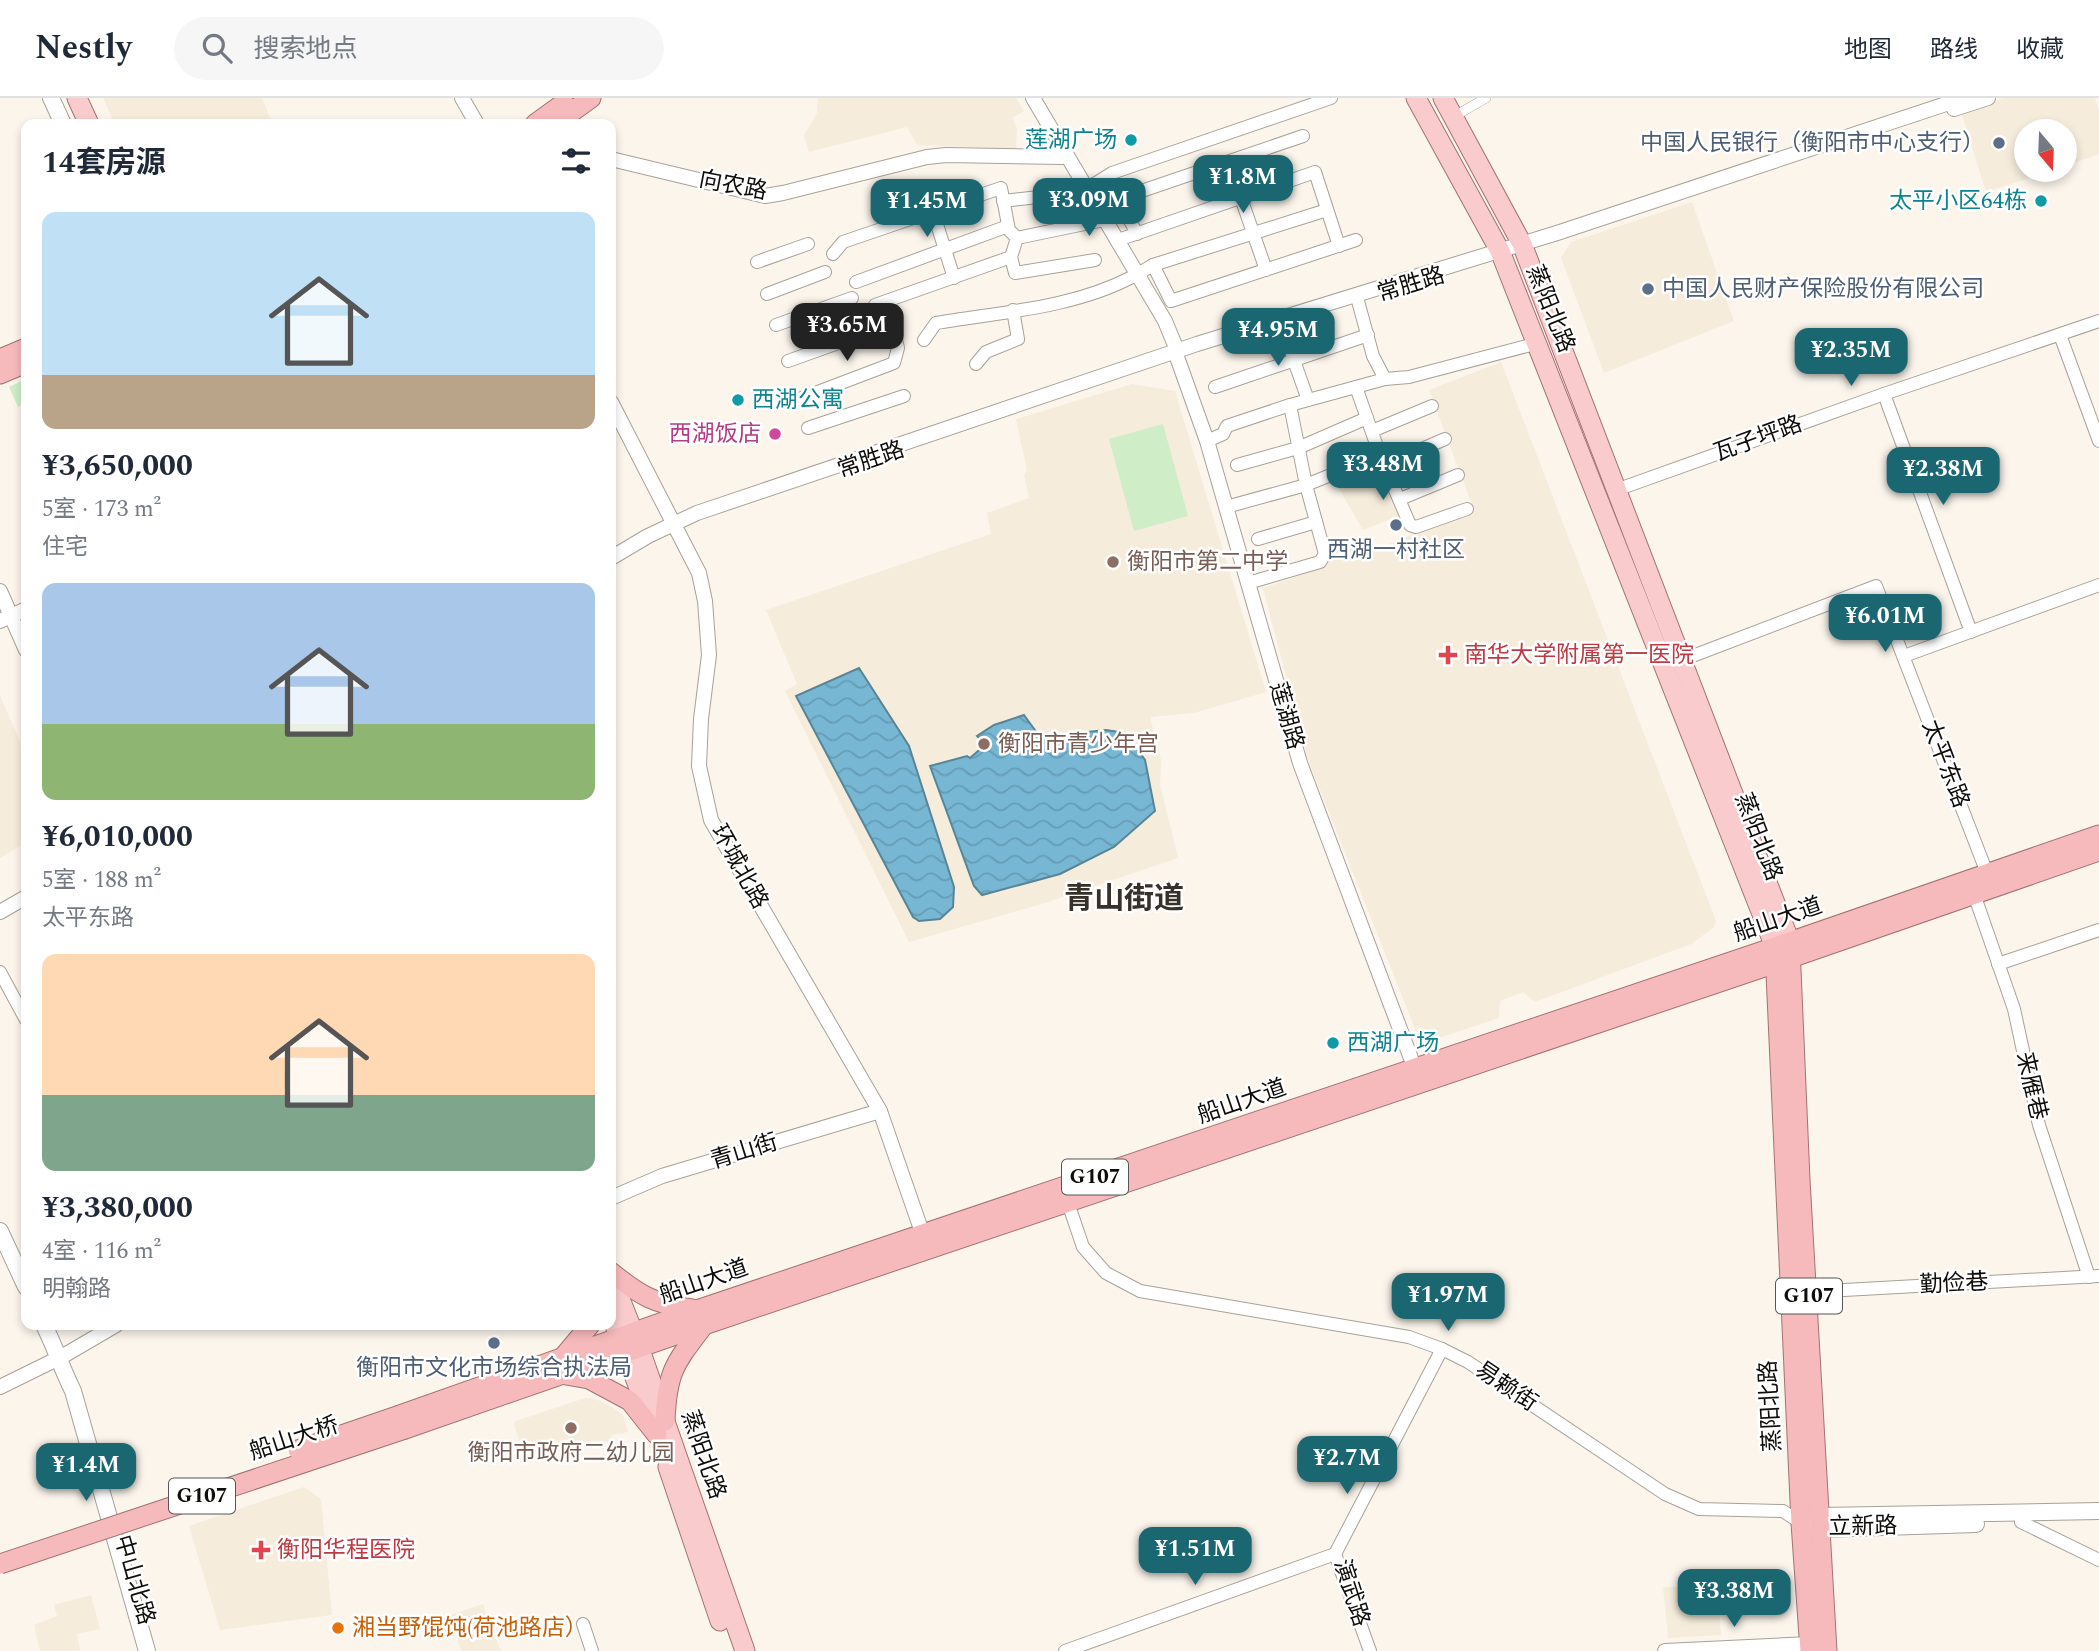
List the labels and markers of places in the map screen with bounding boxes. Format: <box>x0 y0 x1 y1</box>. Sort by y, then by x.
place label: 莲湖广场 <box>1025 123 1117 158</box>
place label: 中国人民银行（衡阳市中心支行） <box>1640 126 1985 161</box>
marker: 莲湖广场 <box>1123 132 1139 148</box>
marker: 中国人民银行（衡阳市中心支行） <box>1991 135 2007 151</box>
pin: ¥1.8M <box>1194 156 1292 215</box>
pin: ¥3.09M <box>1032 178 1146 238</box>
pin: ¥1.45M <box>870 180 984 239</box>
place label: 太平小区64栋 <box>1889 184 2027 219</box>
marker: 太平小区64栋 <box>2033 193 2049 209</box>
place label: 中国人民财产保险股份有限公司 <box>1662 272 1984 307</box>
marker: 中国人民财产保险股份有限公司 <box>1640 281 1656 297</box>
pin: ¥3.65M <box>790 303 904 363</box>
pin: ¥4.95M <box>1221 308 1335 368</box>
pin: ¥2.35M <box>1794 328 1908 388</box>
place label: 西湖公寓 <box>752 383 844 418</box>
marker: 西湖公寓 <box>730 392 746 408</box>
place label: 西湖饭店 <box>669 417 761 452</box>
marker: 西湖饭店 <box>767 426 783 442</box>
pin: ¥3.48M <box>1326 442 1440 502</box>
pin: ¥2.38M <box>1886 448 2000 507</box>
marker: 西湖一村社区 <box>1388 517 1404 533</box>
place label: 西湖一村社区 <box>1327 533 1465 568</box>
place label: 衡阳市第二中学 <box>1127 545 1288 580</box>
marker: 衡阳市第二中学 <box>1105 554 1121 570</box>
pin: ¥6.01M <box>1828 594 1942 654</box>
place label: 南华大学附属第一医院 <box>1464 638 1694 673</box>
marker: 南华大学附属第一医院 <box>1438 645 1458 665</box>
place label: 衡阳市青少年宫 <box>998 727 1159 762</box>
marker: 衡阳市青少年宫 <box>976 736 992 752</box>
place label: 西湖广场 <box>1347 1026 1439 1061</box>
marker: 西湖广场 <box>1325 1035 1341 1051</box>
pin: ¥1.97M <box>1391 1274 1505 1333</box>
marker: 衡阳市文化市场综合执法局 <box>486 1335 502 1351</box>
place label: 衡阳市文化市场综合执法局 <box>356 1351 632 1386</box>
marker: 衡阳市政府二幼儿园 <box>563 1420 579 1436</box>
place label: 衡阳市政府二幼儿园 <box>468 1436 675 1471</box>
pin: ¥2.7M <box>1298 1436 1396 1496</box>
pin: ¥1.4M <box>37 1444 135 1503</box>
pin: ¥1.51M <box>1138 1528 1252 1587</box>
place label: 衡阳华程医院 <box>277 1533 415 1568</box>
marker: 衡阳华程医院 <box>251 1540 271 1560</box>
pin: ¥3.38M <box>1677 1570 1791 1629</box>
place label: 湘当野馄饨(荷池路店） <box>352 1611 588 1646</box>
marker: 湘当野馄饨(荷池路店） <box>330 1620 346 1636</box>

